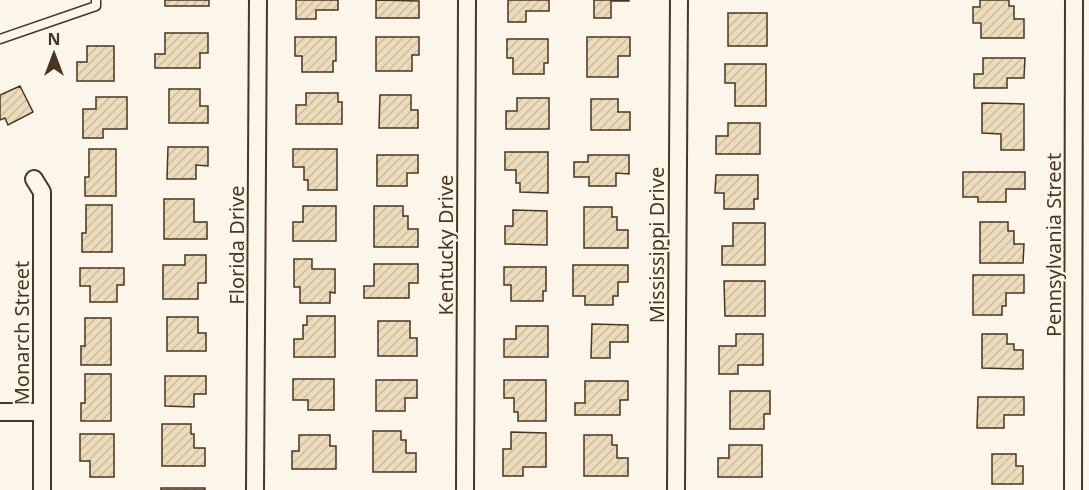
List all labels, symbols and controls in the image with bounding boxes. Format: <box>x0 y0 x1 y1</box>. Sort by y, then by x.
north arrow <box>24 24 84 84</box>
text: N <box>47 28 61 50</box>
street label: Pennsylvania Street <box>1040 153 1067 337</box>
street label: Mississippi Drive <box>643 167 670 323</box>
street label: Kentucky Drive <box>432 175 459 315</box>
street label: Florida Drive <box>223 185 250 305</box>
street label: Monarch Street <box>8 261 35 405</box>

